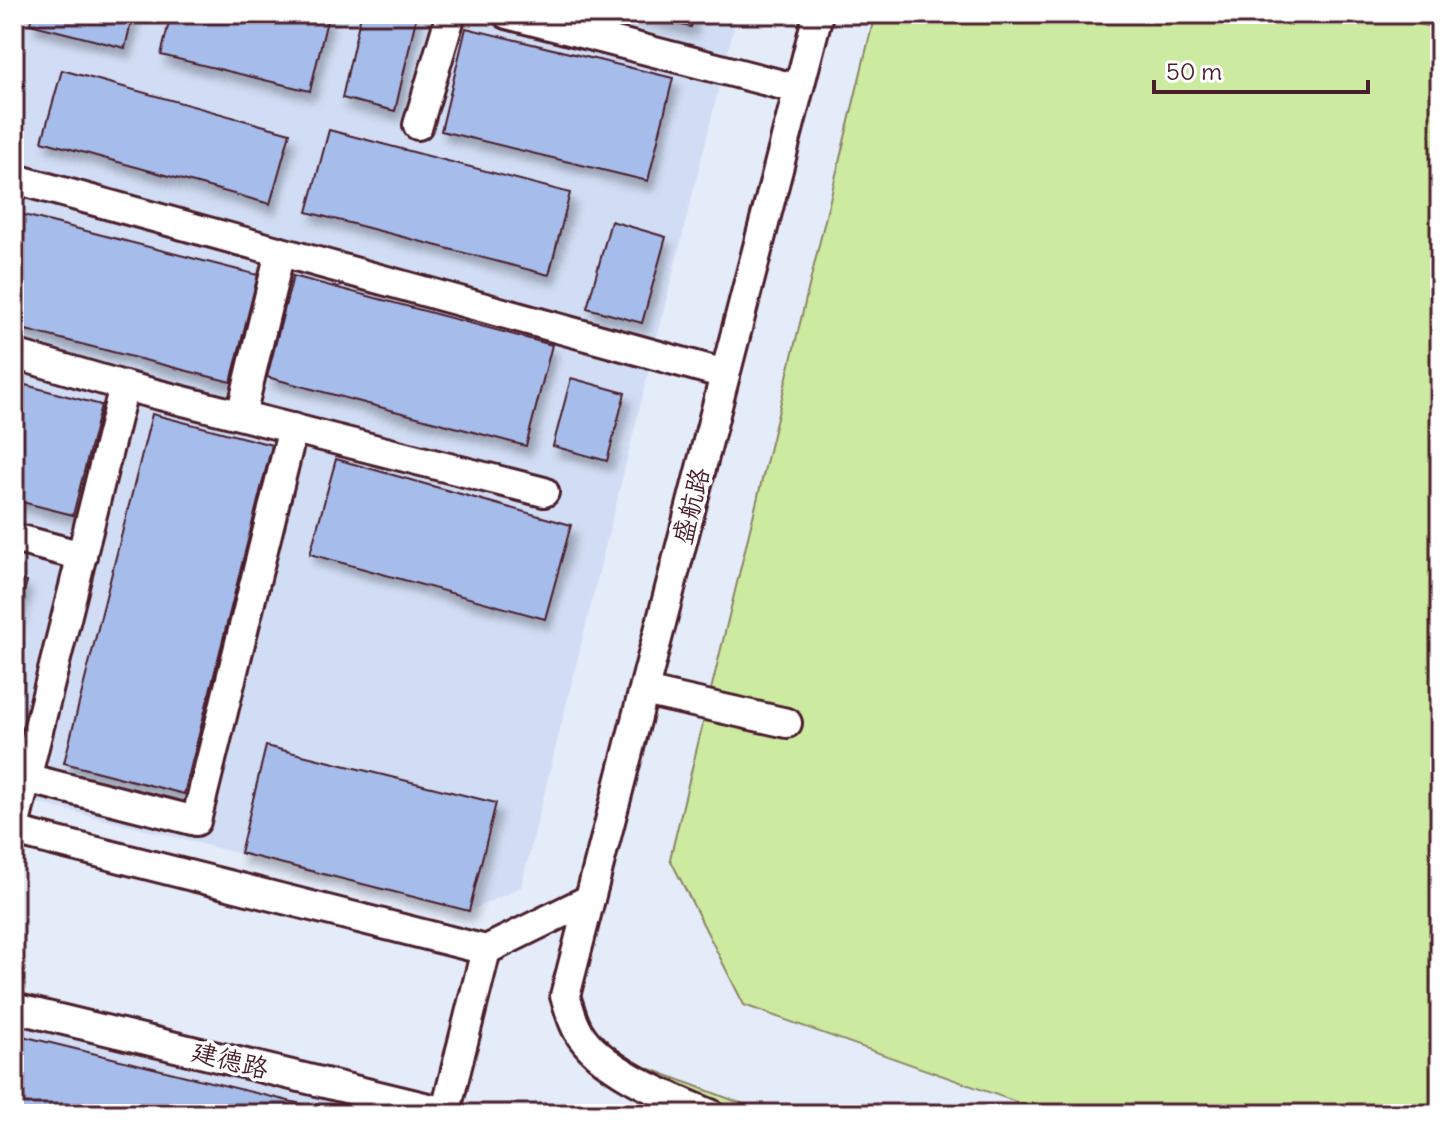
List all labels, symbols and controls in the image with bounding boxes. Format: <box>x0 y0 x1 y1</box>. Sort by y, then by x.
scale bar <box>1154 44 1368 94</box>
text: 50 m <box>1166 56 1222 86</box>
street label: 盛航路 <box>665 464 716 548</box>
street label: 建德路 <box>188 1034 272 1085</box>

